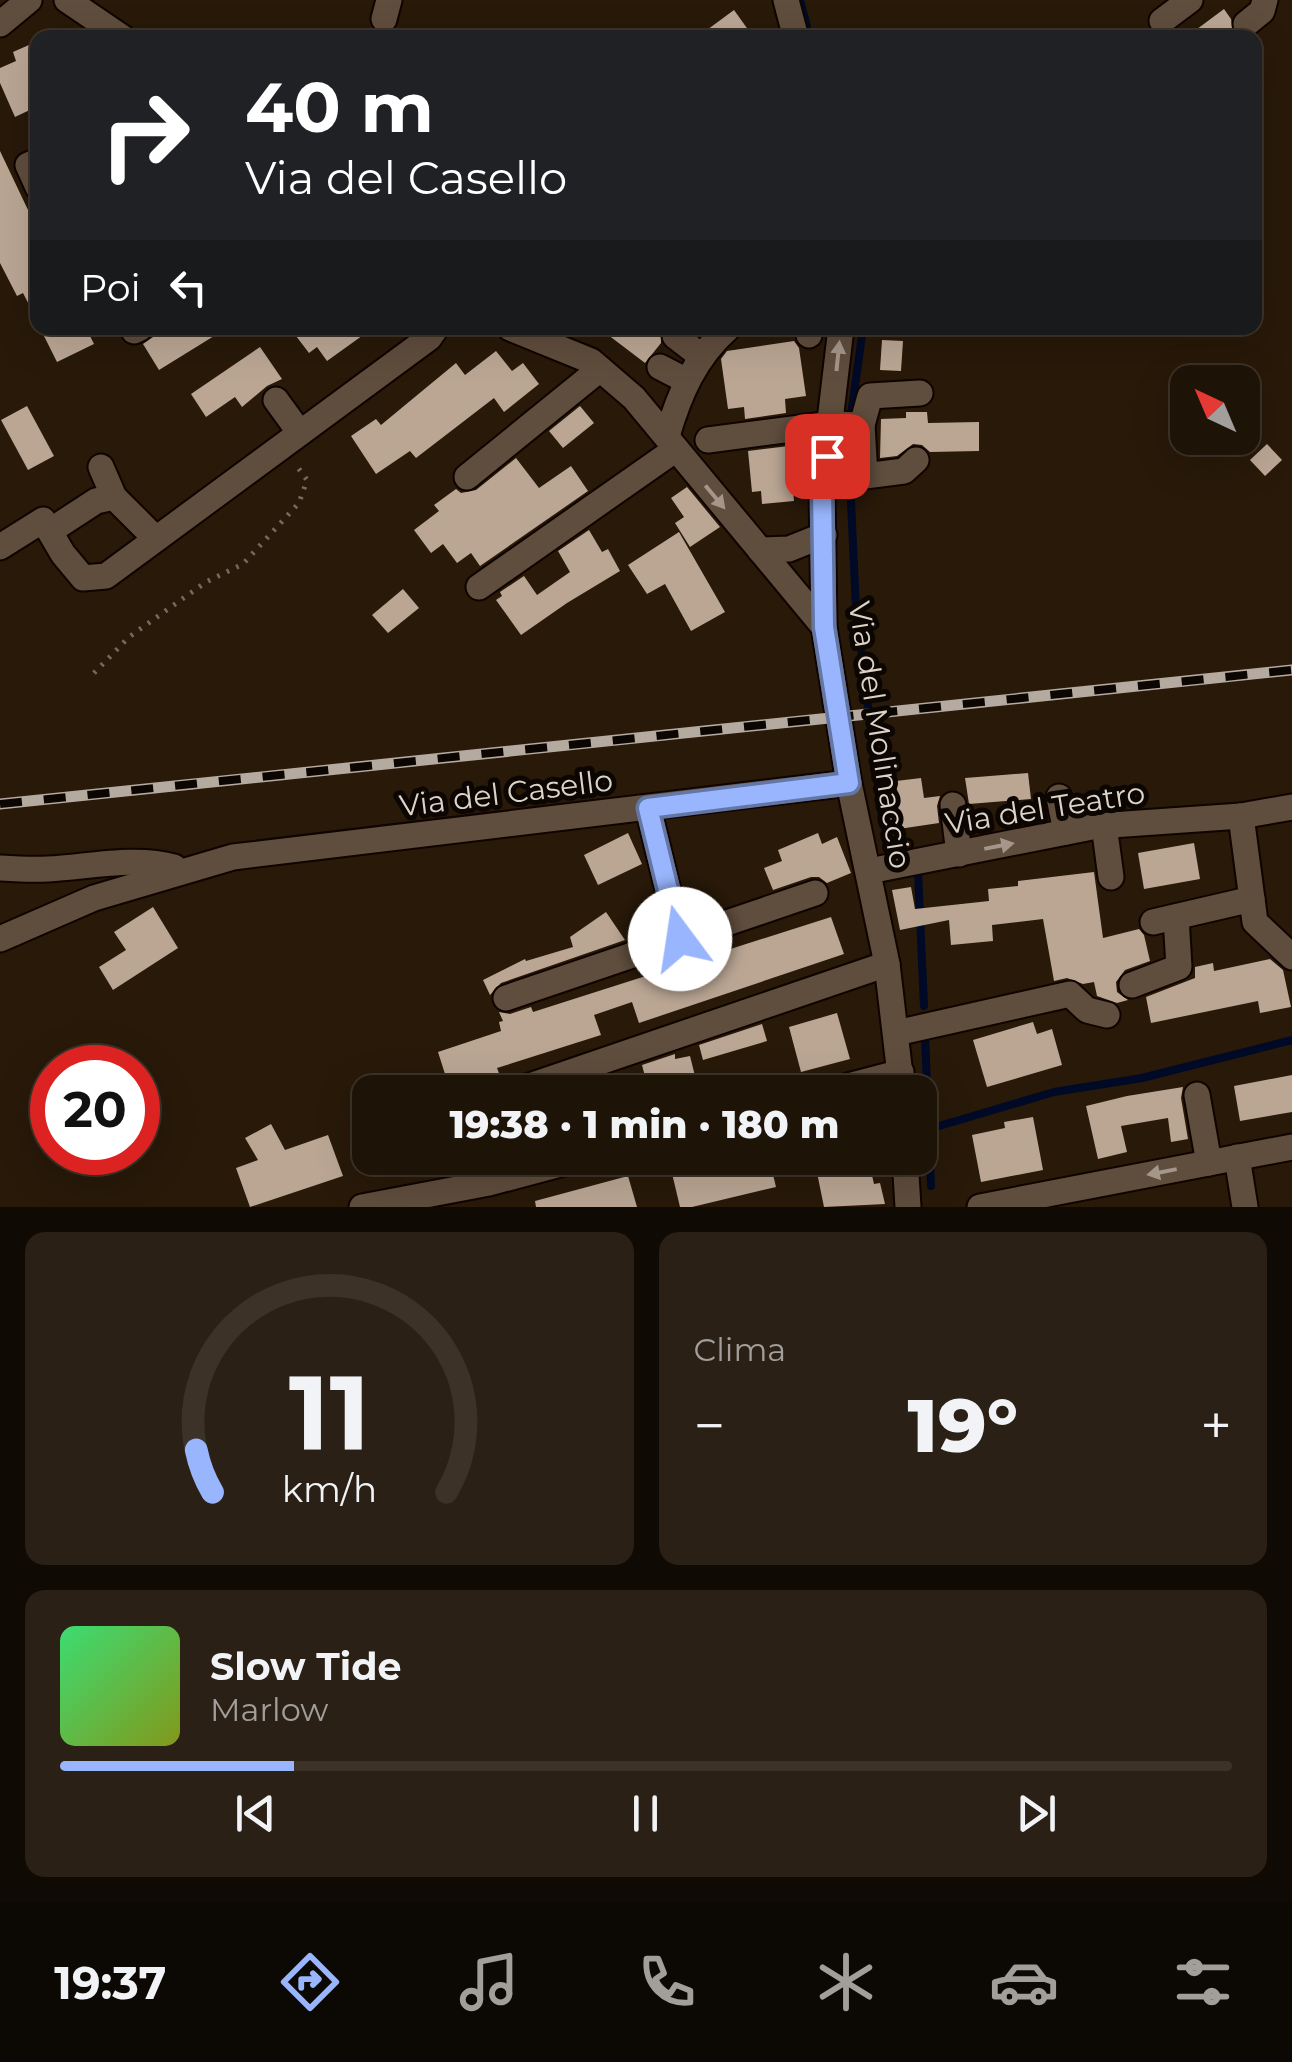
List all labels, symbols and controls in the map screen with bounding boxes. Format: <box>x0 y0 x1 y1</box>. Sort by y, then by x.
text: 40 m <box>245 64 434 150</box>
icon: right <box>80 70 210 200</box>
text: Via del Casello <box>245 150 567 205</box>
icon: left <box>161 260 216 315</box>
text: Poi <box>80 264 141 311</box>
one-way arrow <box>831 339 847 371</box>
north arrow <box>1170 365 1260 455</box>
map controls <box>1170 365 1260 455</box>
pin <box>785 414 870 499</box>
icon: arrive <box>800 429 855 484</box>
one-way arrow <box>704 484 726 509</box>
street label: Via del Molinaccio <box>841 599 919 871</box>
street label: Via del Casello <box>397 762 615 824</box>
street label: Via del Teatro <box>942 774 1148 842</box>
one-way arrow <box>984 837 1015 853</box>
position arrow <box>628 887 732 991</box>
speed limit sign: 20 <box>30 1045 160 1175</box>
text: 19:38 · 1 min · 180 m <box>449 1101 840 1148</box>
one-way arrow <box>1146 1165 1177 1180</box>
text: Clima <box>694 1330 786 1369</box>
text: 11 <box>288 1349 370 1476</box>
text: 19° <box>908 1379 1018 1471</box>
text: − <box>694 1392 725 1459</box>
text: + <box>1200 1392 1232 1459</box>
text: km/h <box>282 1467 377 1511</box>
text: Slow Tide <box>210 1643 402 1690</box>
text: Marlow <box>210 1690 328 1729</box>
icon: previous <box>228 1786 283 1841</box>
icon: pause <box>618 1786 673 1841</box>
icon: next <box>1009 1786 1064 1841</box>
icon: directions <box>275 1947 345 2017</box>
icon: music <box>454 1947 524 2017</box>
icon: phone <box>632 1947 702 2017</box>
icon: climate <box>811 1947 881 2017</box>
icon: car <box>989 1947 1059 2017</box>
icon: filters <box>1168 1947 1238 2017</box>
text: 19:37 <box>54 1955 167 2010</box>

